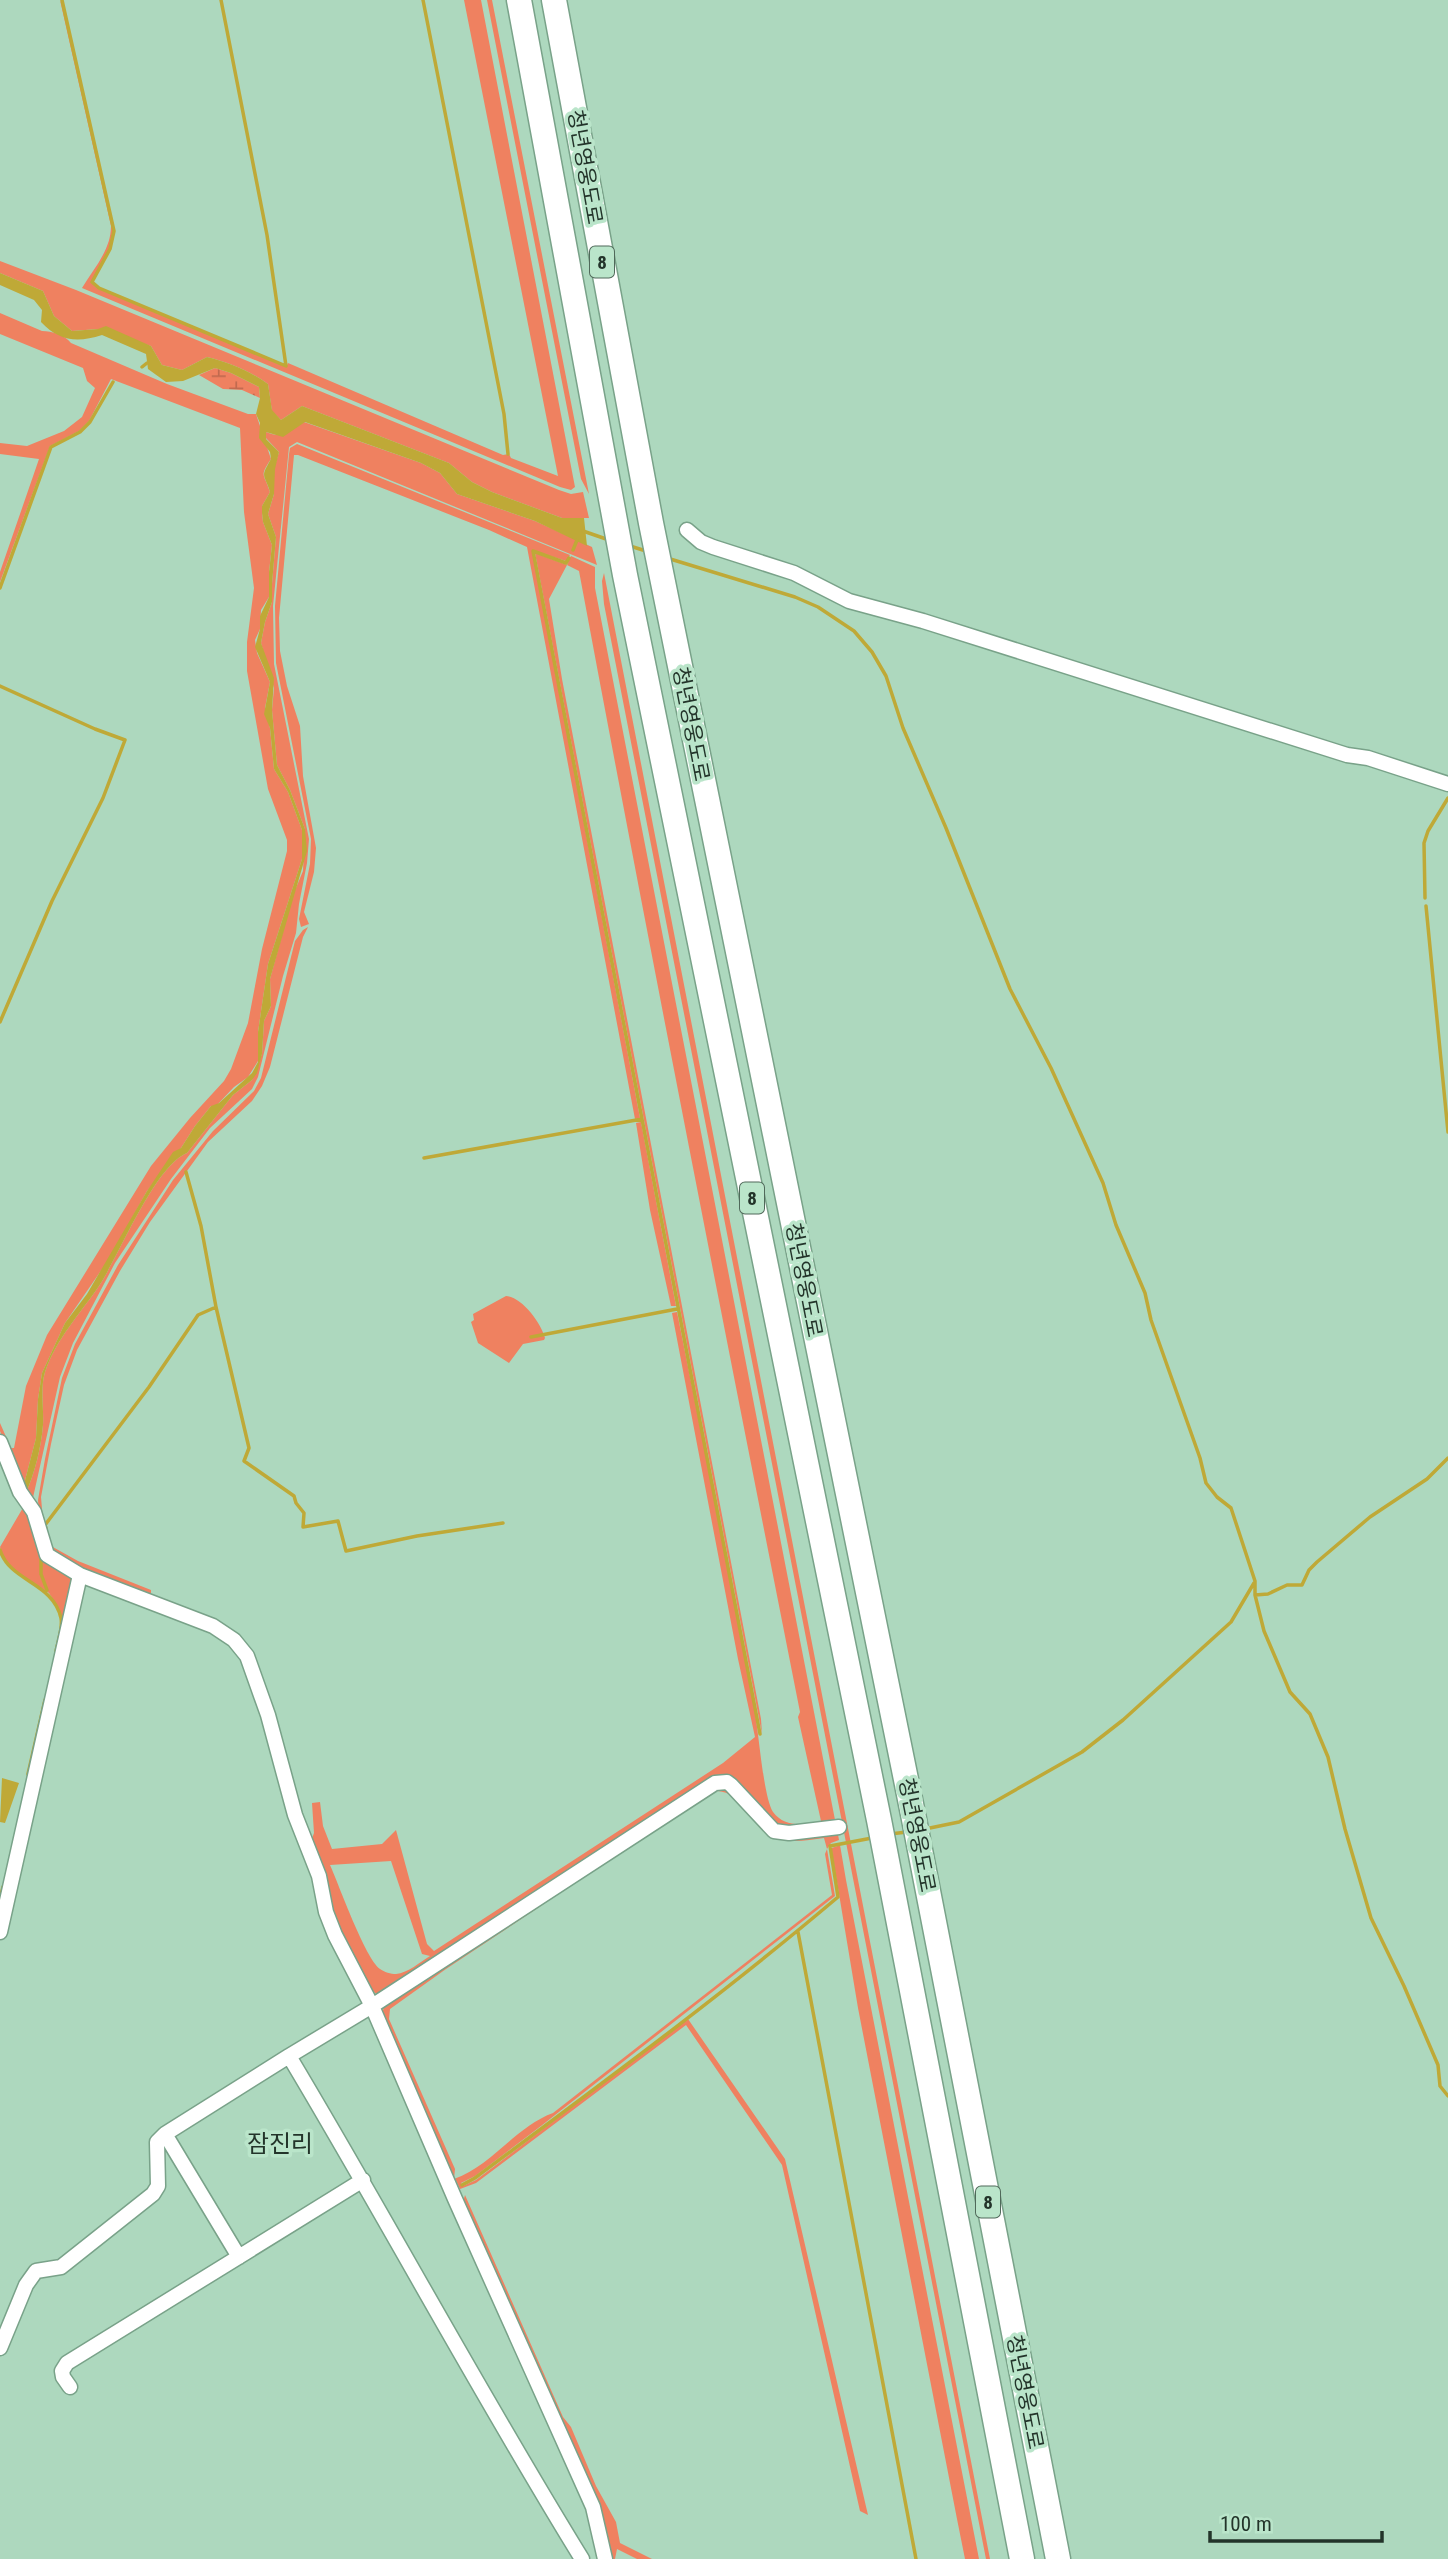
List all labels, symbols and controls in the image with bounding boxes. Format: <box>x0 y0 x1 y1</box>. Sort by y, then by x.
street label: 청년영웅도로 <box>563 108 607 226</box>
road number: 8 <box>590 246 614 278</box>
street label: 청년영웅도로 <box>668 665 714 783</box>
road number: 8 <box>740 1182 764 1214</box>
street label: 청년영웅도로 <box>781 1221 827 1339</box>
street label: 청년영웅도로 <box>894 1776 940 1894</box>
district label: 잠진리 <box>247 2130 313 2158</box>
road number: 8 <box>976 2186 1000 2218</box>
street label: 청년영웅도로 <box>1002 2333 1048 2451</box>
scale bar <box>1210 2500 1382 2544</box>
text: 100 m <box>1220 2512 1272 2536</box>

